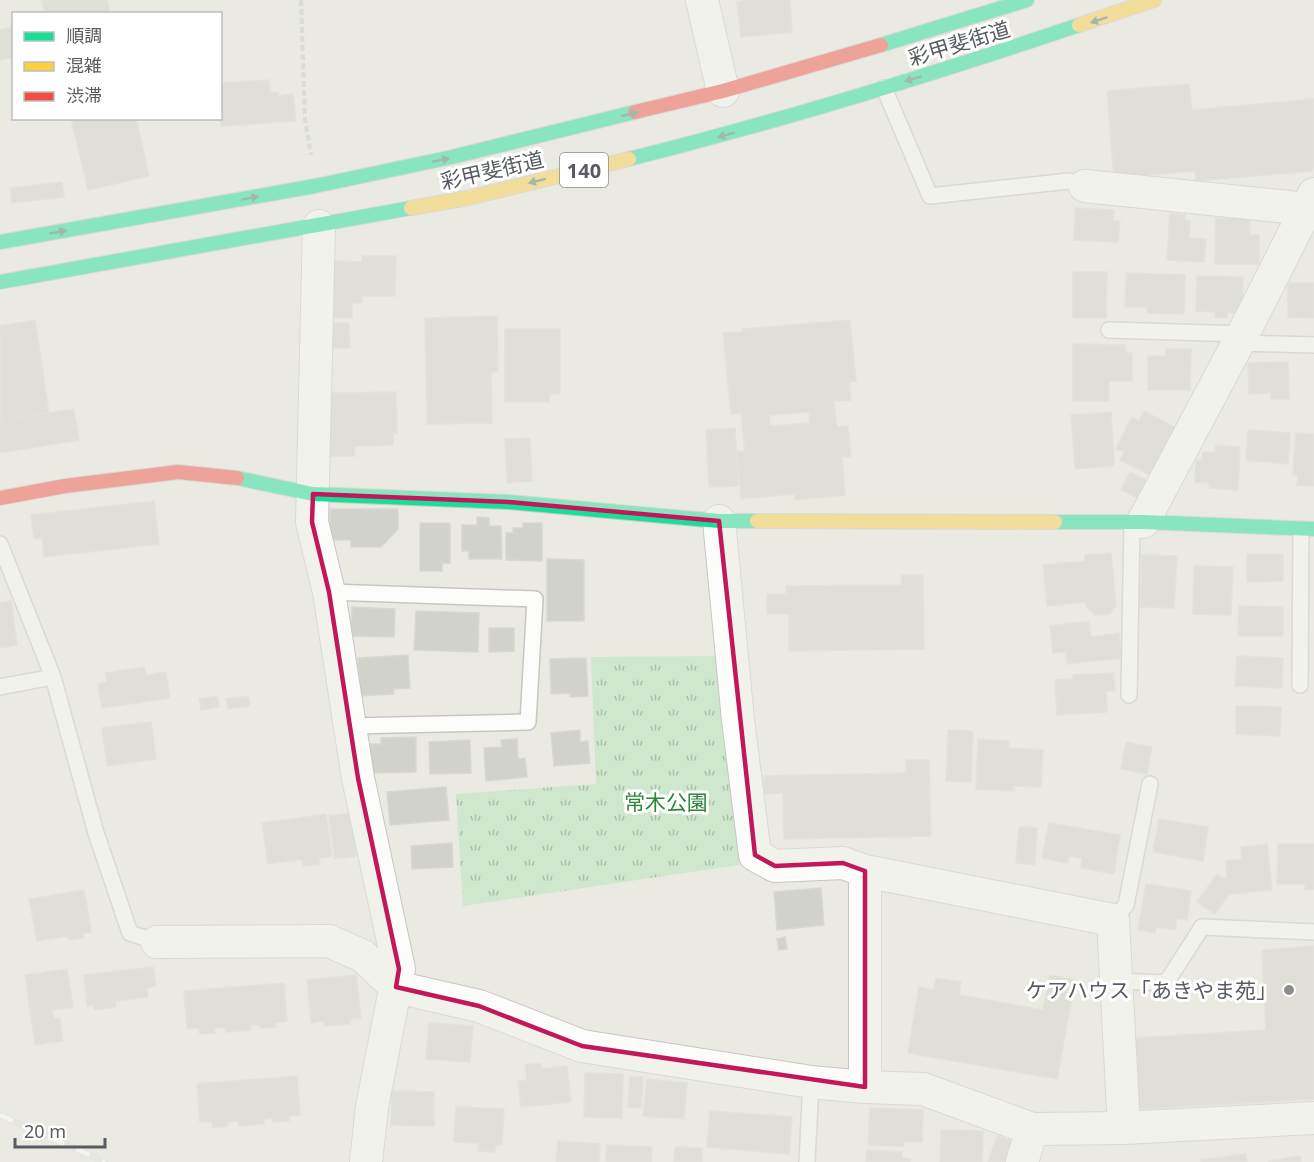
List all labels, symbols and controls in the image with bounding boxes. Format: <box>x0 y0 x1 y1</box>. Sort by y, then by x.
legend <box>12 12 222 120</box>
street label: 彩甲斐街道 <box>905 14 1013 72</box>
one-way arrow <box>1090 15 1108 25</box>
text: 順調 <box>66 23 102 47</box>
text: 混雑 <box>66 53 102 77</box>
one-way arrow <box>904 75 922 84</box>
text: 渋滞 <box>66 83 102 107</box>
one-way arrow <box>621 108 640 118</box>
one-way arrow <box>717 130 736 140</box>
street label: 彩甲斐街道 <box>438 145 546 195</box>
road number: 140 <box>560 153 608 187</box>
one-way arrow <box>431 154 450 164</box>
one-way arrow <box>528 177 546 187</box>
one-way arrow <box>240 193 259 202</box>
one-way arrow <box>48 228 67 237</box>
park label: 常木公園 <box>624 788 708 816</box>
place label: ケアハウス「あきやま苑」 <box>1026 976 1277 1004</box>
marker: ケアハウス「あきやま苑」 <box>1282 983 1296 997</box>
scale bar <box>15 1111 105 1149</box>
text: 20 m <box>24 1119 66 1143</box>

